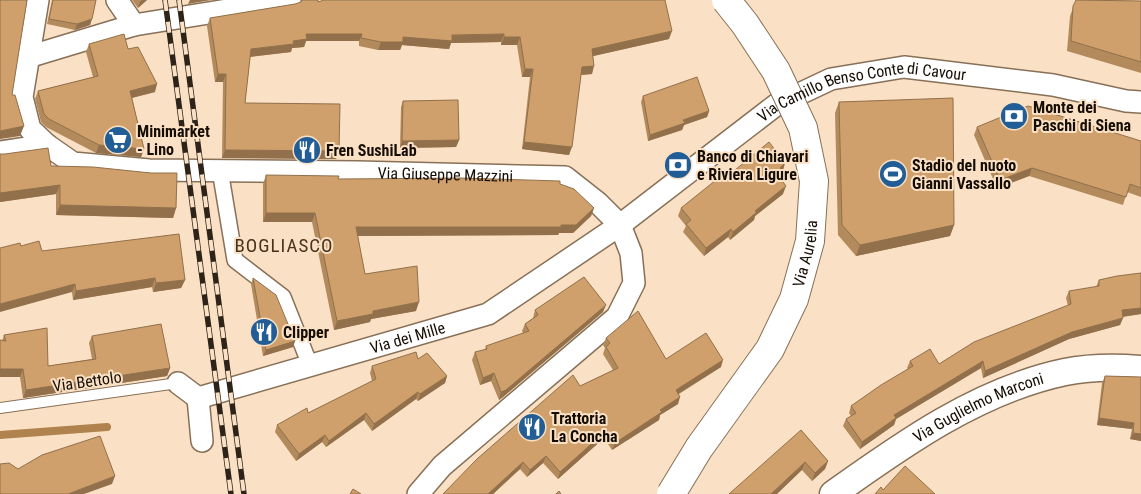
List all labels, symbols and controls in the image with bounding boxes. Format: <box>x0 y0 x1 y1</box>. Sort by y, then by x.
street label: Via Camillo Benso Conte di Cavour <box>754 58 967 126</box>
place label: Monte dei Paschi di Siena <box>1033 98 1132 135</box>
bank icon: Monte dei Paschi di Siena <box>999 101 1029 131</box>
place label: Minimarket - Lino <box>137 122 210 159</box>
supermarket icon: Minimarket - Lino <box>103 125 133 155</box>
restaurant icon: Fren SushiLab <box>292 135 322 165</box>
place label: Fren SushiLab <box>326 141 417 160</box>
place label: Banco di Chiavari e Riviera Ligure <box>697 147 808 184</box>
bank icon: Banco di Chiavari e Riviera Ligure <box>663 150 693 180</box>
place label: Stadio del nuoto Gianni Vassallo <box>912 156 1016 193</box>
sports icon: Stadio del nuoto Gianni Vassallo <box>878 159 908 189</box>
street label: Via Giuseppe Mazzini <box>377 163 513 186</box>
street label: Via Aurelia <box>789 220 821 289</box>
district label: BOGLIASCO <box>235 234 333 257</box>
restaurant icon: Clipper <box>249 317 279 347</box>
street label: Via dei Mille <box>368 318 447 358</box>
place label: Clipper <box>283 323 329 342</box>
street label: Via Bettolo <box>51 367 123 396</box>
street label: Via Guglielmo Marconi <box>910 369 1046 447</box>
place label: Trattoria La Concha <box>551 409 618 446</box>
restaurant icon: Trattoria La Concha <box>517 412 547 442</box>

